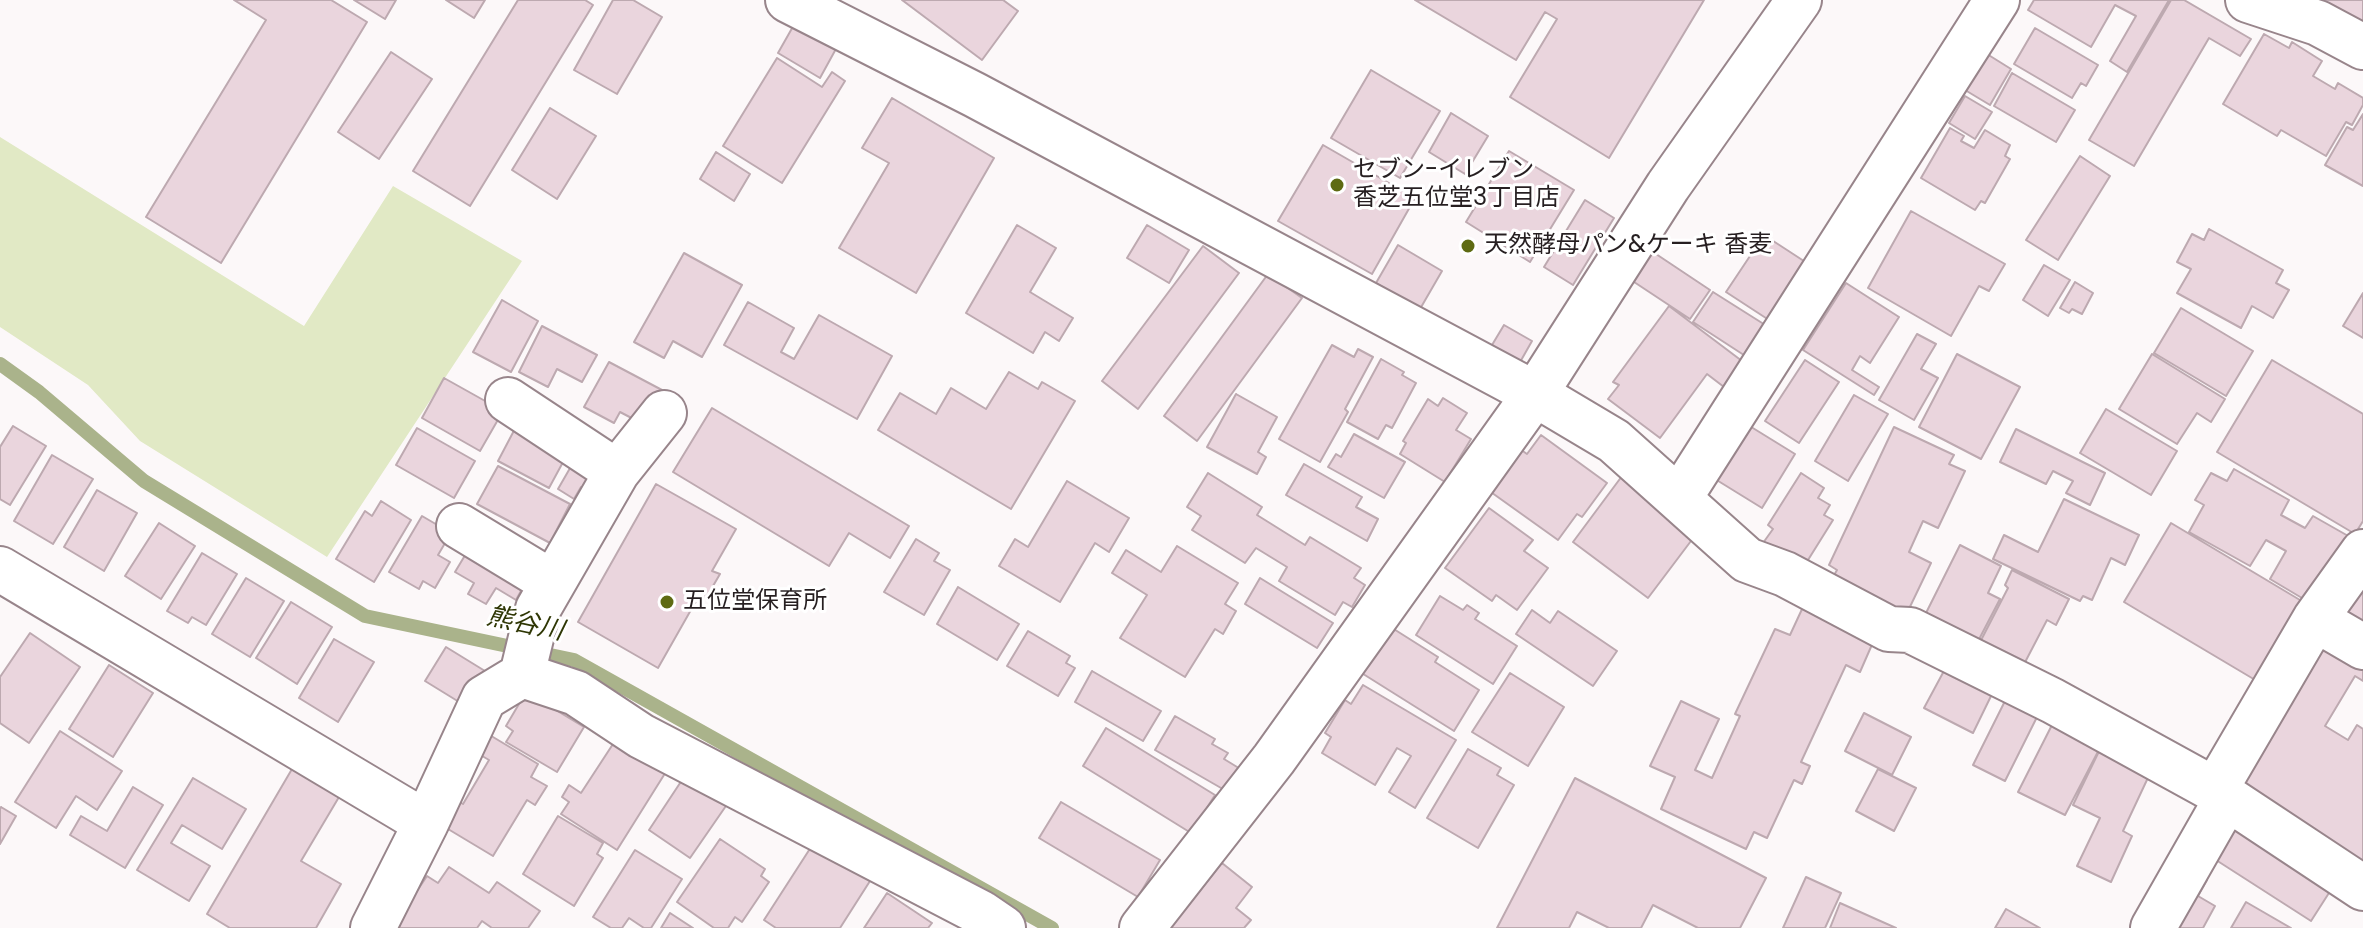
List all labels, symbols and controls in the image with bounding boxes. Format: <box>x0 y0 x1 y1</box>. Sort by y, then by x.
place label: セブン-イレブン 香芝五位堂3丁目店 <box>1353 157 1559 213</box>
marker: セブン-イレブン 香芝五位堂3丁目店 <box>1328 176 1346 194</box>
place label: 天然酵母パン&ケーキ 香麦 <box>1484 232 1772 260</box>
marker: 天然酵母パン&ケーキ 香麦 <box>1459 237 1477 255</box>
place label: 五位堂保育所 <box>683 588 827 616</box>
marker: 五位堂保育所 <box>658 593 676 611</box>
water label: 熊谷川 <box>484 602 566 648</box>

